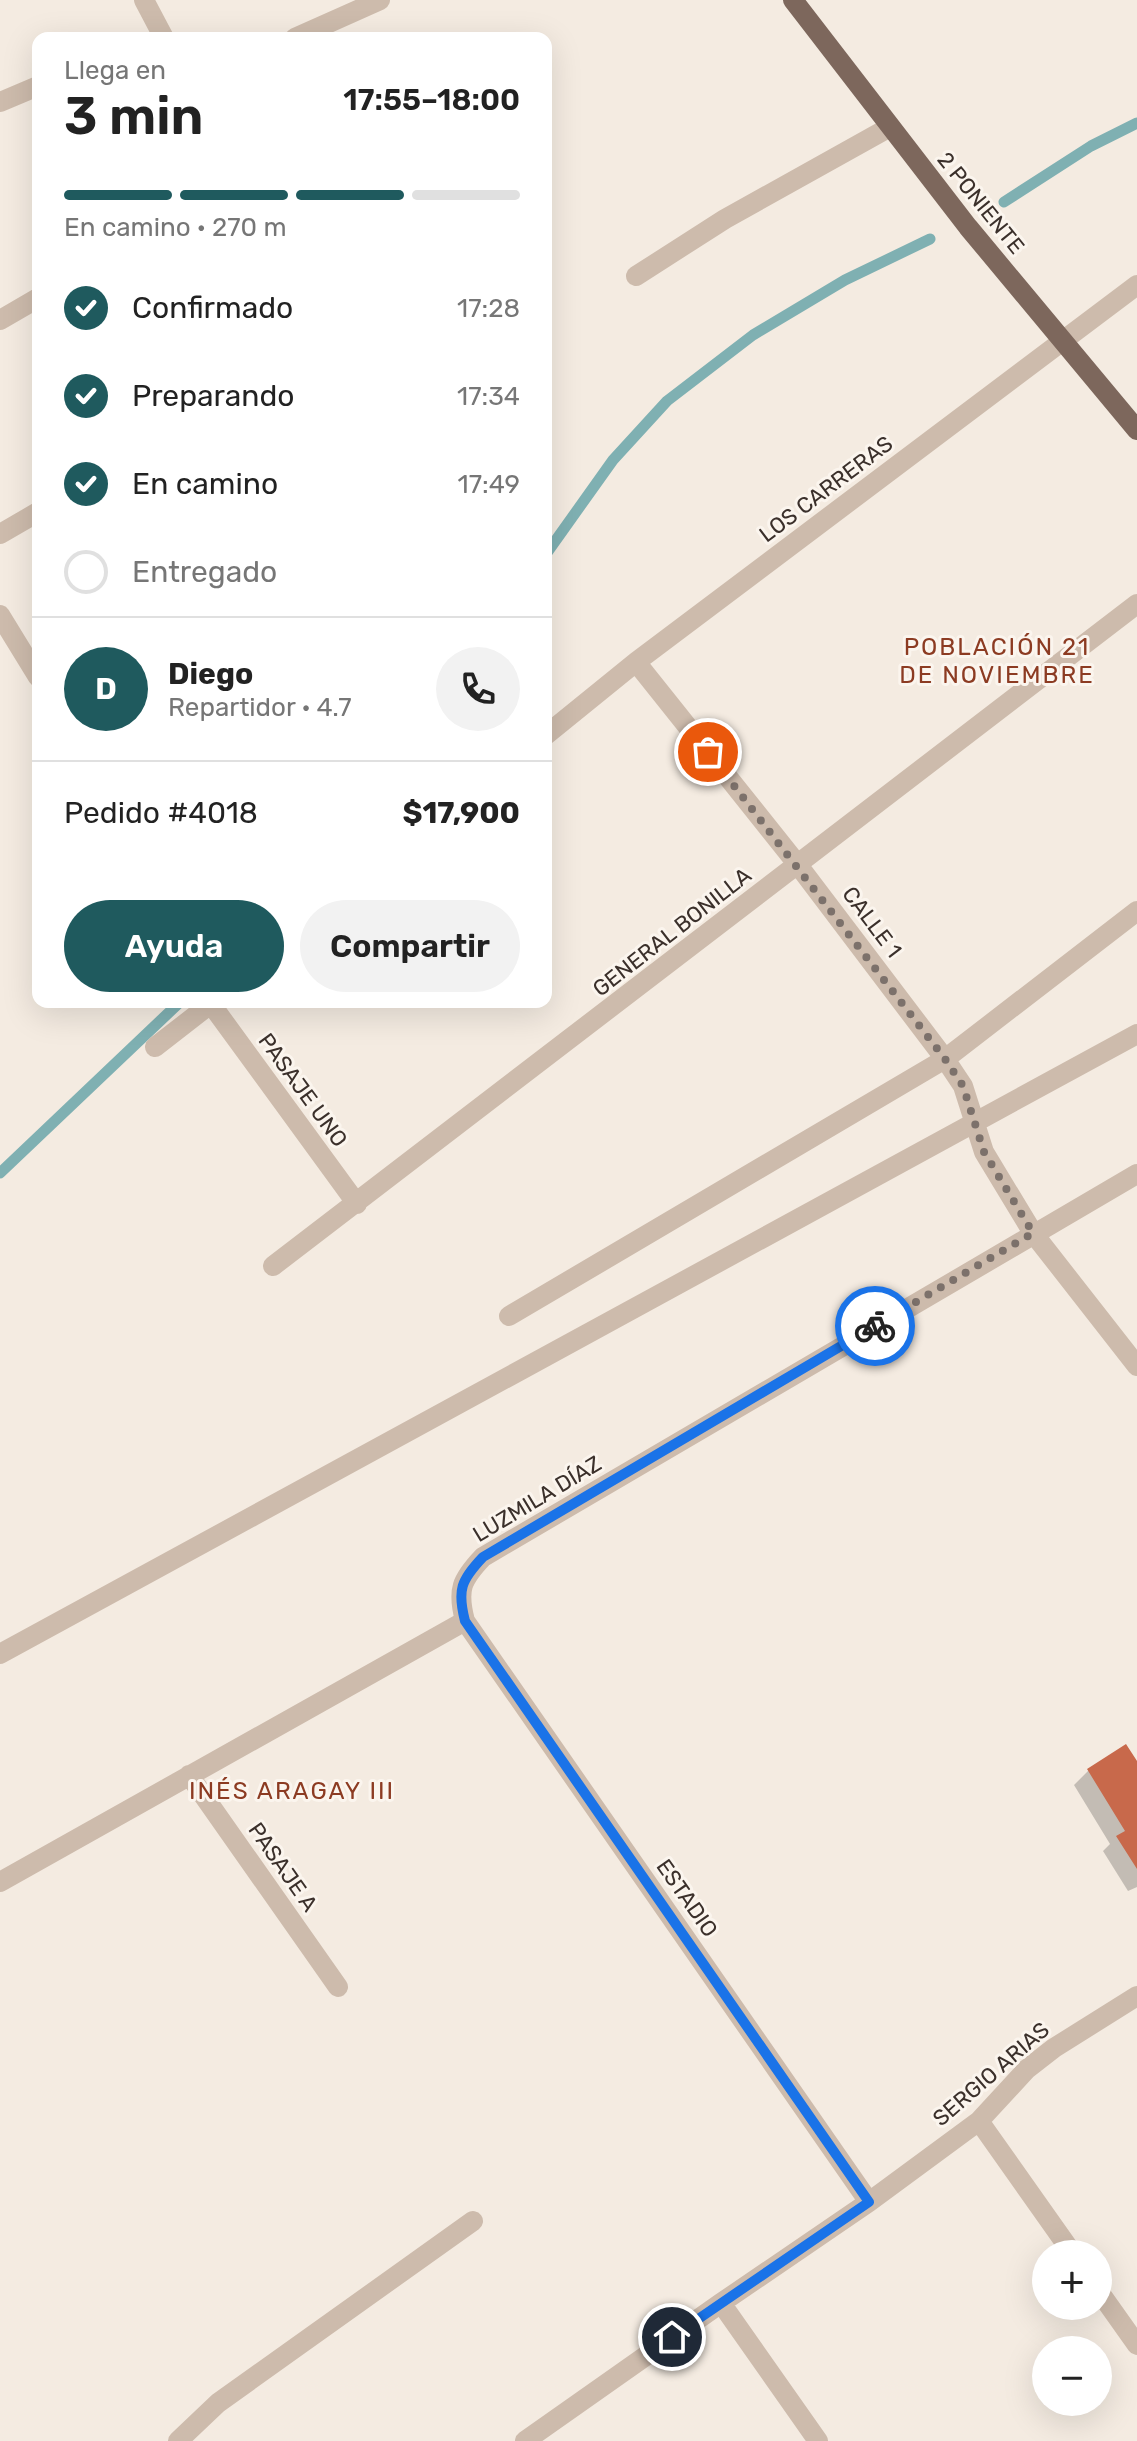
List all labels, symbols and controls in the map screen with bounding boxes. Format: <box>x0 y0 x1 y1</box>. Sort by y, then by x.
text: Llega en <box>64 55 166 86</box>
text: 17:55–18:00 <box>343 82 520 118</box>
text: 3 min <box>64 85 203 147</box>
street label: 2 PONIENTE <box>932 147 1030 259</box>
text: En camino · 270 m <box>64 212 287 243</box>
icon: check <box>64 286 108 330</box>
text: Confirmado <box>132 290 293 326</box>
text: 17:28 <box>457 293 520 324</box>
icon: check <box>64 374 108 418</box>
text: Preparando <box>132 378 295 414</box>
text: 17:34 <box>457 381 520 412</box>
street label: LOS CARRERAS <box>754 430 898 548</box>
icon: check <box>64 462 108 506</box>
text: En camino <box>132 466 278 502</box>
text: 17:49 <box>458 469 520 500</box>
text: Entregado <box>132 554 277 590</box>
district label: POBLACIÓN 21 DE NOVIEMBRE <box>899 633 1095 689</box>
button: phone <box>436 647 520 731</box>
text: Diego <box>168 656 253 692</box>
text: D <box>95 671 117 707</box>
text: Repartidor · 4.7 <box>168 692 351 723</box>
pin <box>674 718 742 786</box>
icon: bag <box>686 730 730 774</box>
text: Pedido #4018 <box>64 795 258 831</box>
text: $17,900 <box>402 795 520 831</box>
street label: GENERAL BONILLA <box>587 862 757 1002</box>
street label: CALLE 1 <box>836 881 908 963</box>
button: Ayuda <box>64 900 284 992</box>
button: Compartir <box>300 900 520 992</box>
street label: PASAJE UNO <box>253 1028 353 1152</box>
courier <box>835 1286 915 1366</box>
icon: bike <box>853 1304 897 1348</box>
street label: LUZMILA DÍAZ <box>468 1450 606 1548</box>
district label: INÉS ARAGAY III <box>189 1777 395 1805</box>
street label: PASAJE A <box>243 1817 324 1917</box>
street label: ESTADIO <box>650 1854 724 1942</box>
street label: SERGIO ARIAS <box>927 2016 1055 2132</box>
map controls <box>1032 2240 1112 2416</box>
button: + <box>1032 2240 1112 2320</box>
pin <box>638 2303 706 2371</box>
icon: home <box>650 2315 694 2359</box>
button: − <box>1032 2336 1112 2416</box>

